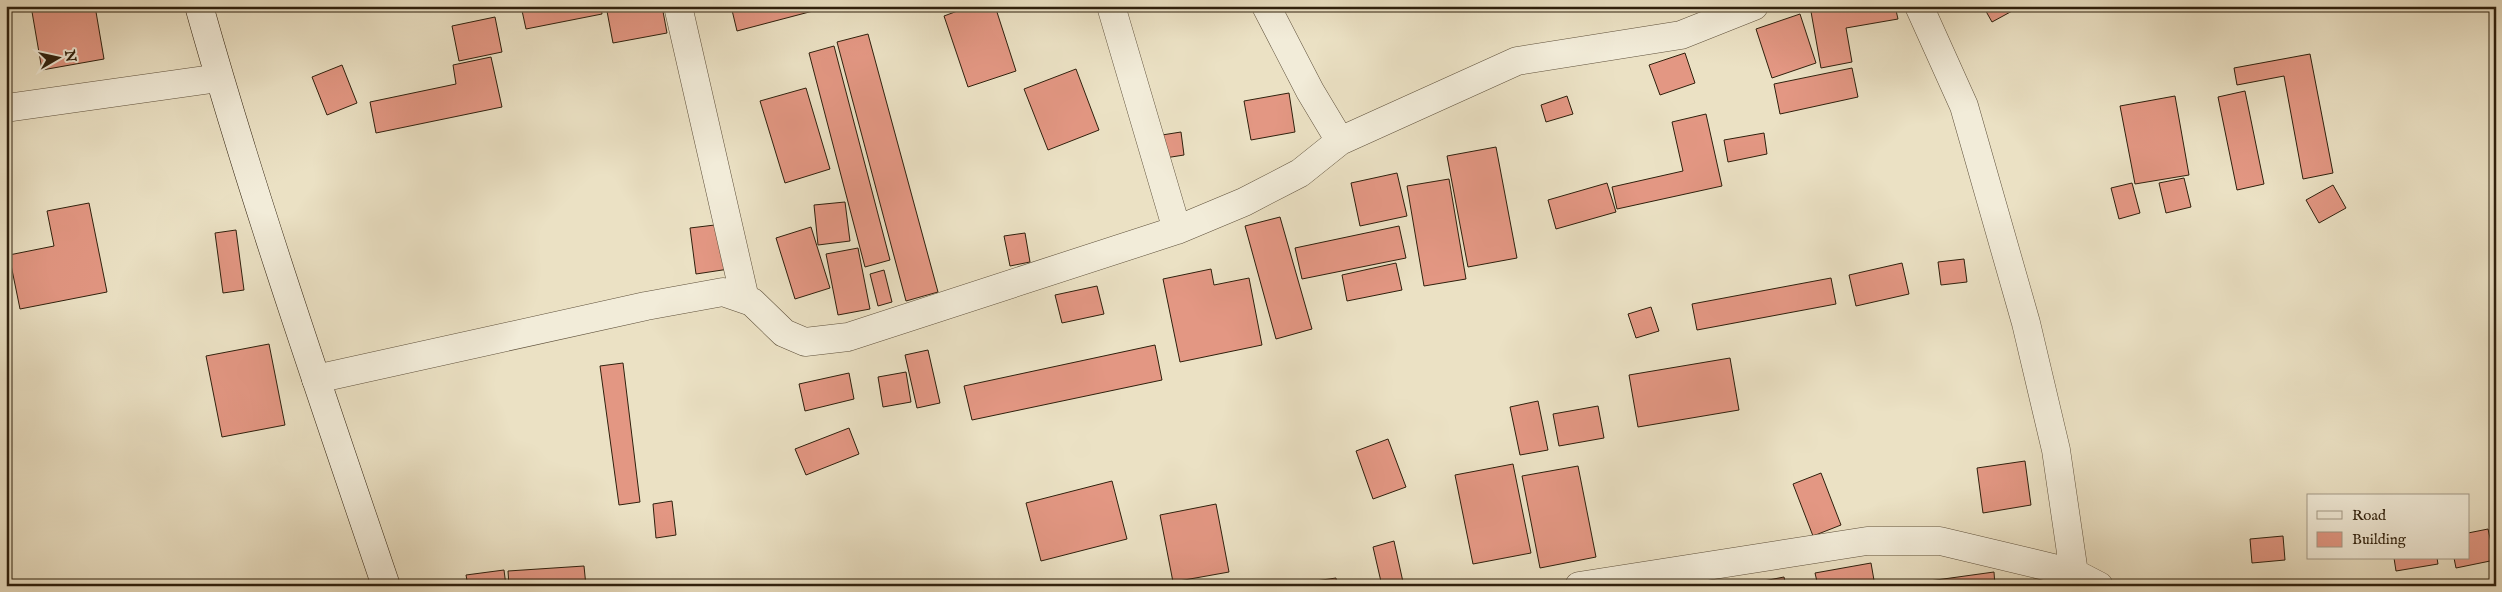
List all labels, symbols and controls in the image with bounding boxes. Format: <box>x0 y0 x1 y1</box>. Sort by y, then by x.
north arrow <box>32 32 82 82</box>
text: N <box>60 48 80 64</box>
legend <box>2307 494 2470 560</box>
text: Road <box>2352 506 2387 525</box>
text: Building <box>2352 530 2407 549</box>

